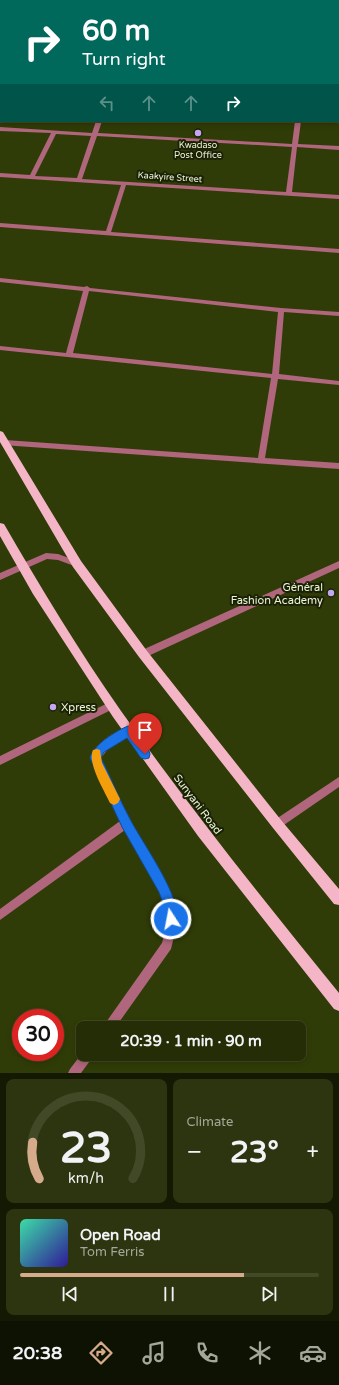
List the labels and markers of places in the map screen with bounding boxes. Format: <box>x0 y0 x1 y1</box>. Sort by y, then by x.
marker: Kwadaso Post Office <box>193 128 203 138</box>
place label: Kwadaso Post Office <box>174 140 222 161</box>
place label: Général Fashion Academy <box>231 581 323 607</box>
marker: Général Fashion Academy <box>326 588 336 598</box>
place label: Xpress <box>61 701 96 714</box>
marker: Xpress <box>48 702 58 712</box>
pin <box>128 713 162 754</box>

